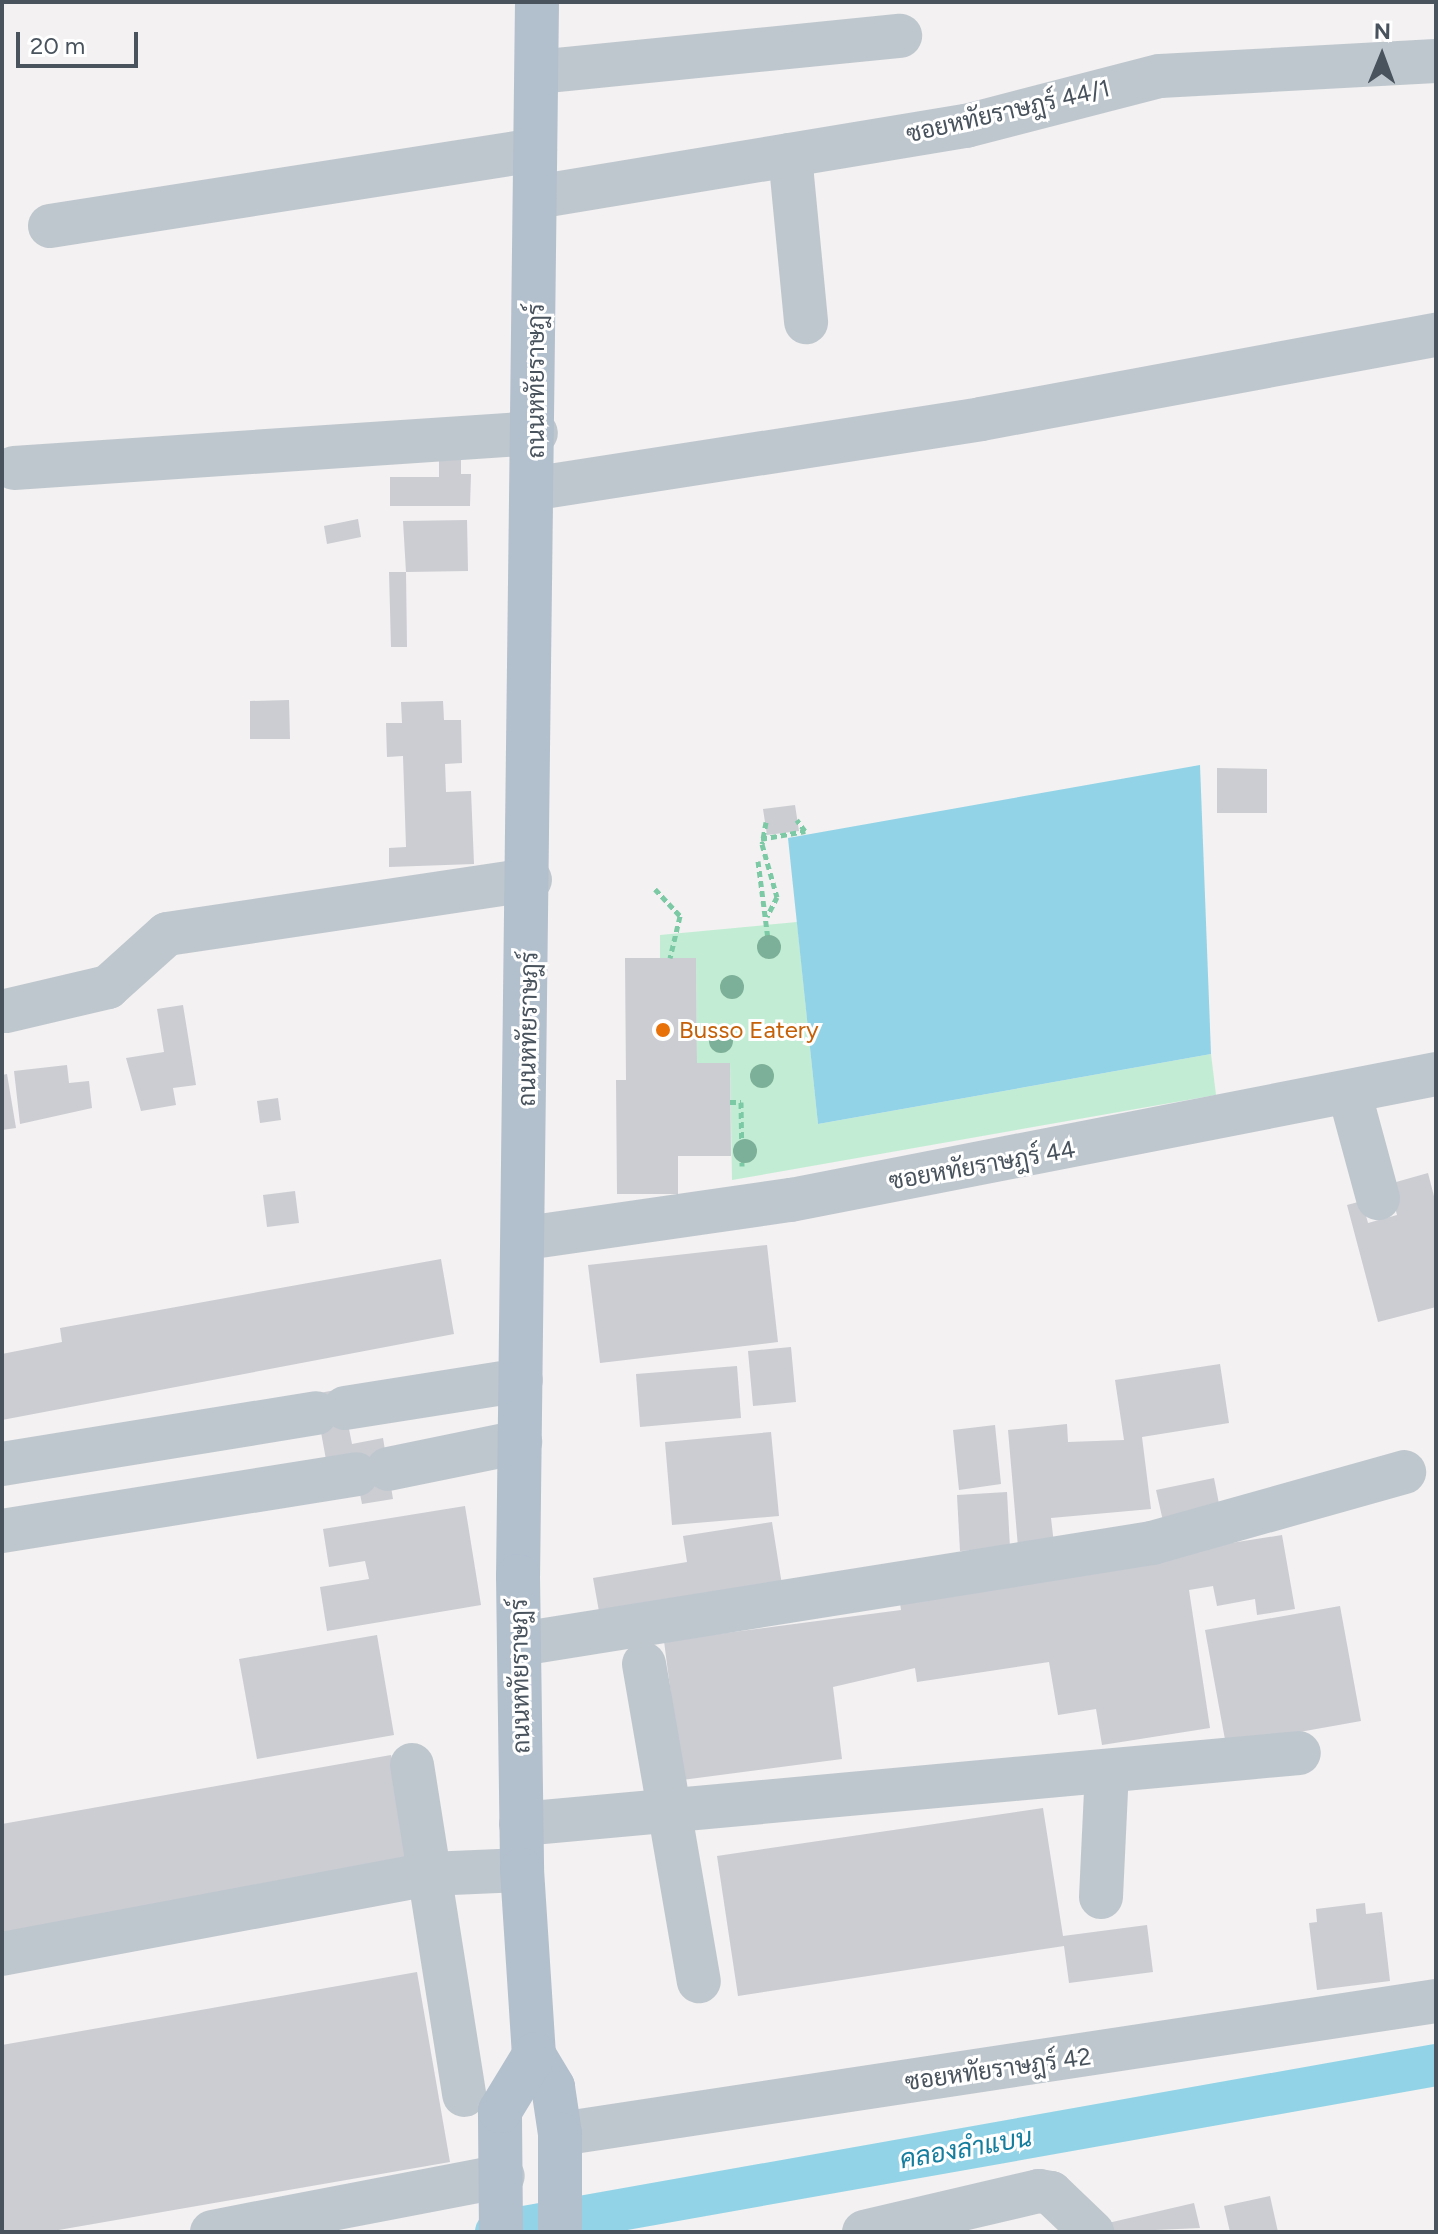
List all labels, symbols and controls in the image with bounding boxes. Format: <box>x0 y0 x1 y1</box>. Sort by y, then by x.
scale bar <box>20 16 142 66</box>
north arrow <box>1342 16 1422 96</box>
text: N <box>1374 18 1391 45</box>
text: 20 m <box>30 31 85 60</box>
street label: ซอยหทัยราษฎร์ 44/1 <box>903 74 1113 148</box>
street label: ถนนหทัยราษฎร์ <box>522 303 550 459</box>
street label: ถนนหทัยราษฎร์ <box>512 951 544 1107</box>
place label: Busso Eatery <box>679 1016 819 1044</box>
marker: Busso Eatery <box>654 1021 672 1039</box>
street label: ซอยหทัยราษฎร์ 44 <box>886 1134 1078 1196</box>
street label: ถนนหทัยราษฎร์ <box>504 1598 536 1754</box>
street label: ซอยหทัยราษฎร์ 42 <box>903 2042 1093 2096</box>
water label: คลองลำแบน <box>897 2122 1035 2176</box>

